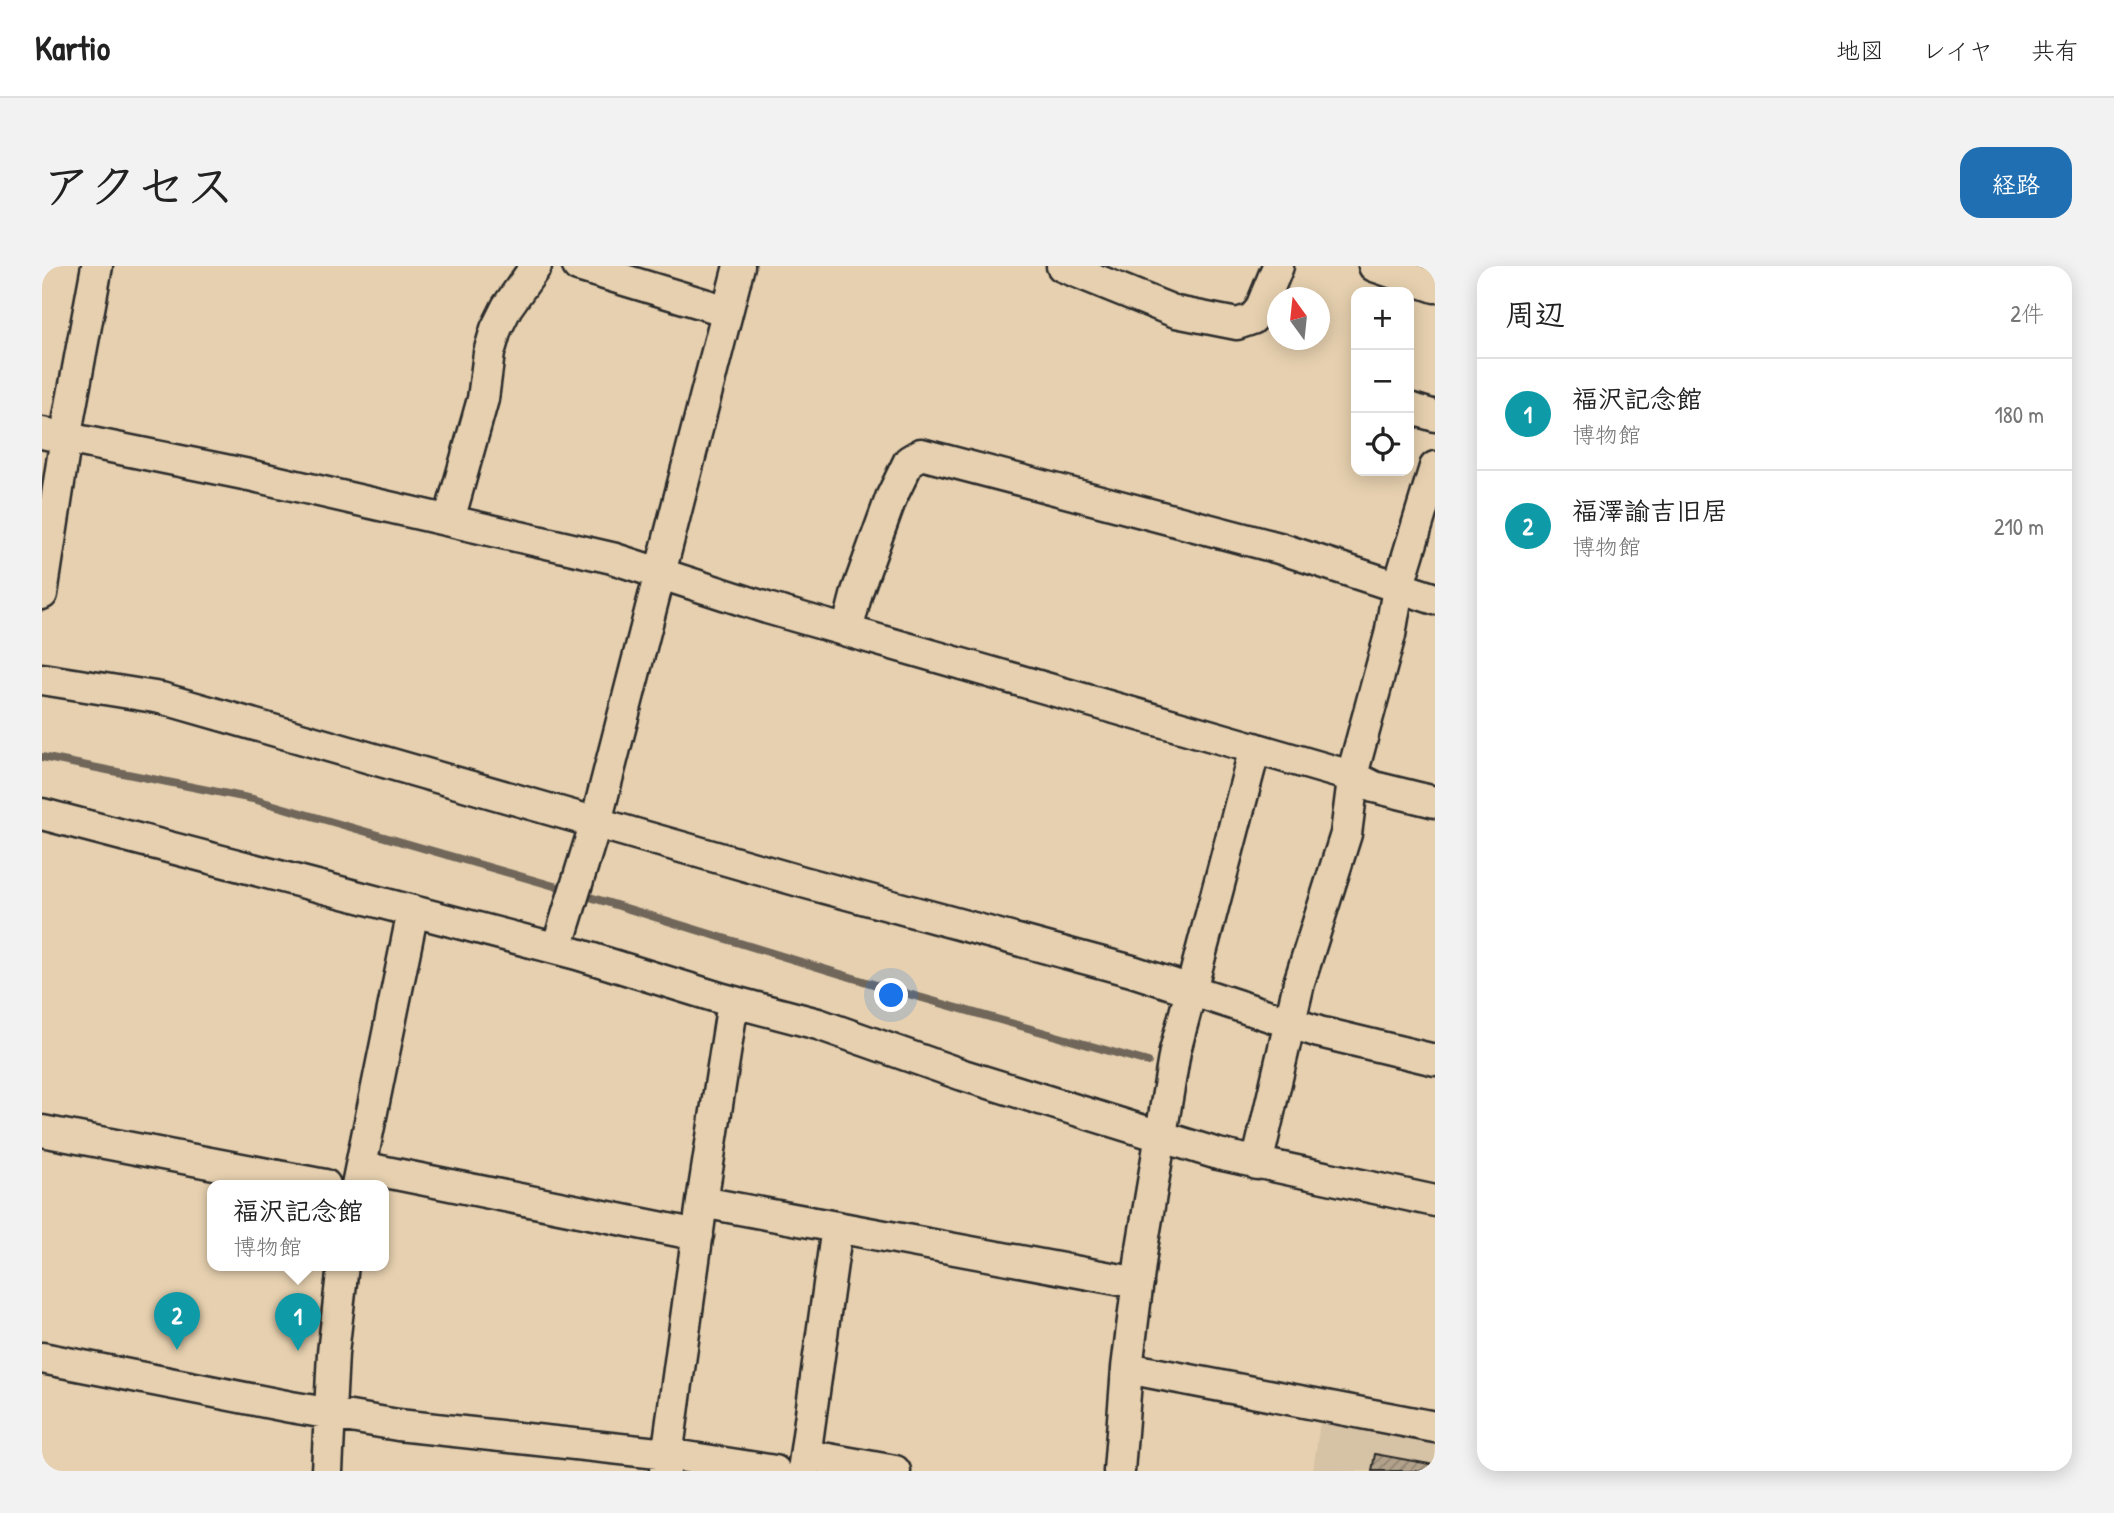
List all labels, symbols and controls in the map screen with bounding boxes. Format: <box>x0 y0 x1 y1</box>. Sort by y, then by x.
text: Kartio <box>35 26 110 70</box>
text: 地図 <box>1836 34 1884 66</box>
text: レイヤ <box>1922 34 1993 66</box>
text: 共有 <box>2031 34 2079 66</box>
button: 経路 <box>1960 147 2072 218</box>
text: アクセス <box>42 152 235 218</box>
north arrow <box>1267 287 1330 350</box>
map controls <box>1351 287 1414 476</box>
button: + <box>1351 287 1414 350</box>
text: 周辺 <box>1505 294 1565 334</box>
text: 2件 <box>2010 298 2044 329</box>
button: − <box>1351 350 1414 413</box>
text: 福沢記念館 <box>1572 381 1702 416</box>
text: 1 <box>1524 399 1532 430</box>
text: 180 m <box>1994 399 2044 430</box>
button: locate <box>1351 413 1414 476</box>
text: 博物館 <box>1572 419 1641 450</box>
text: 福澤諭吉旧居 <box>1572 493 1728 528</box>
text: 2 <box>1523 511 1533 542</box>
text: 210 m <box>1994 511 2044 542</box>
text: 博物館 <box>1572 531 1641 562</box>
your location <box>874 978 908 1012</box>
popup <box>207 1180 389 1271</box>
text: 福沢記念館 <box>233 1193 363 1228</box>
text: 博物館 <box>233 1231 302 1262</box>
pin: 2 <box>154 1292 200 1350</box>
pin: 1 <box>275 1293 321 1351</box>

